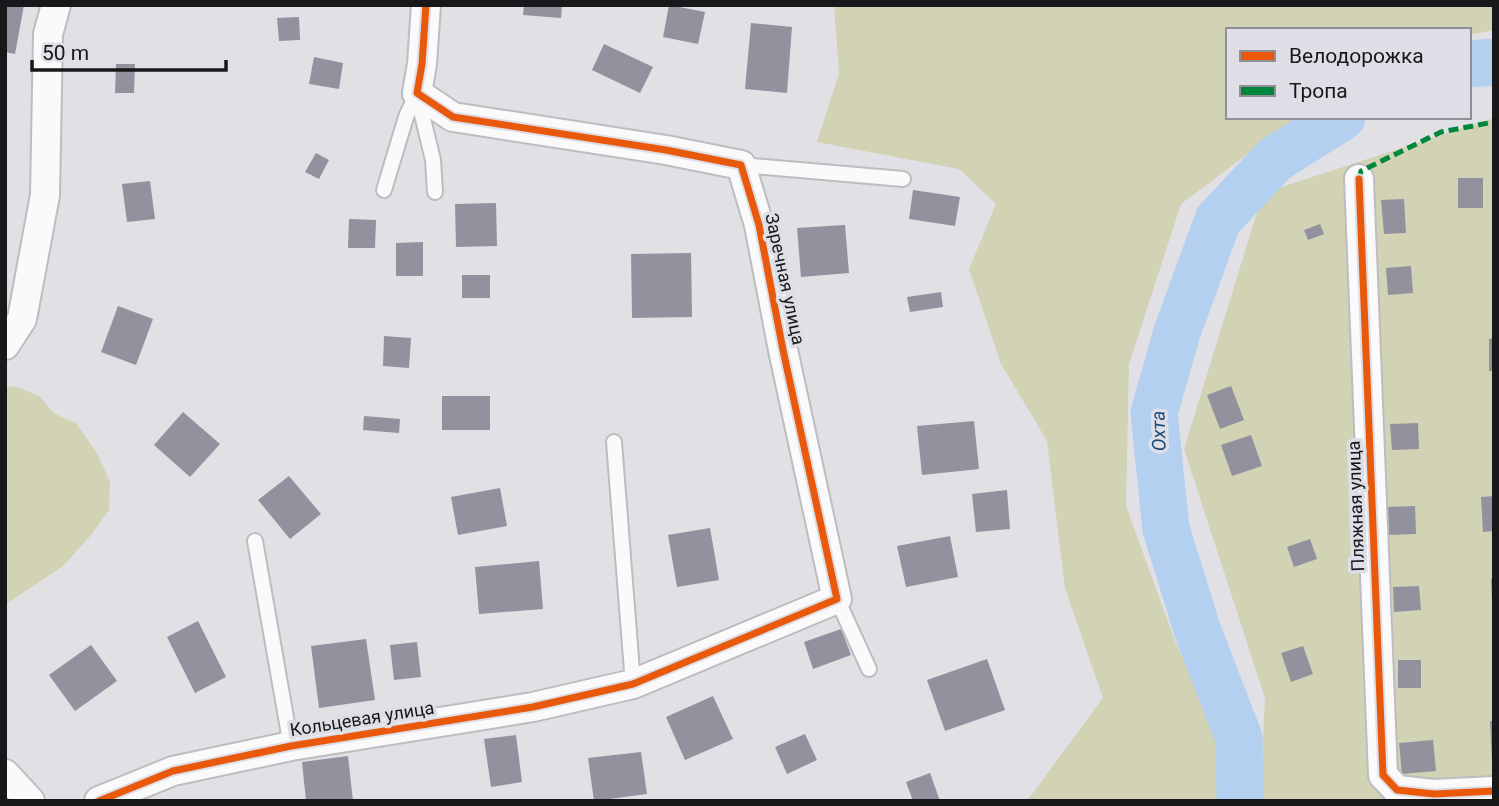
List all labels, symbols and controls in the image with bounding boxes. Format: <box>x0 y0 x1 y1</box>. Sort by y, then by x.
scale bar <box>32 28 226 72</box>
legend <box>1226 28 1471 119</box>
text: 50 m <box>42 41 89 65</box>
text: Велодорожка <box>1289 44 1424 68</box>
text: Тропа <box>1289 79 1348 103</box>
street label: Заречная улица <box>761 211 810 347</box>
water label: Охта <box>1146 410 1171 452</box>
street label: Пляжная улица <box>1343 440 1368 572</box>
street label: Кольцевая улица <box>288 697 436 740</box>

